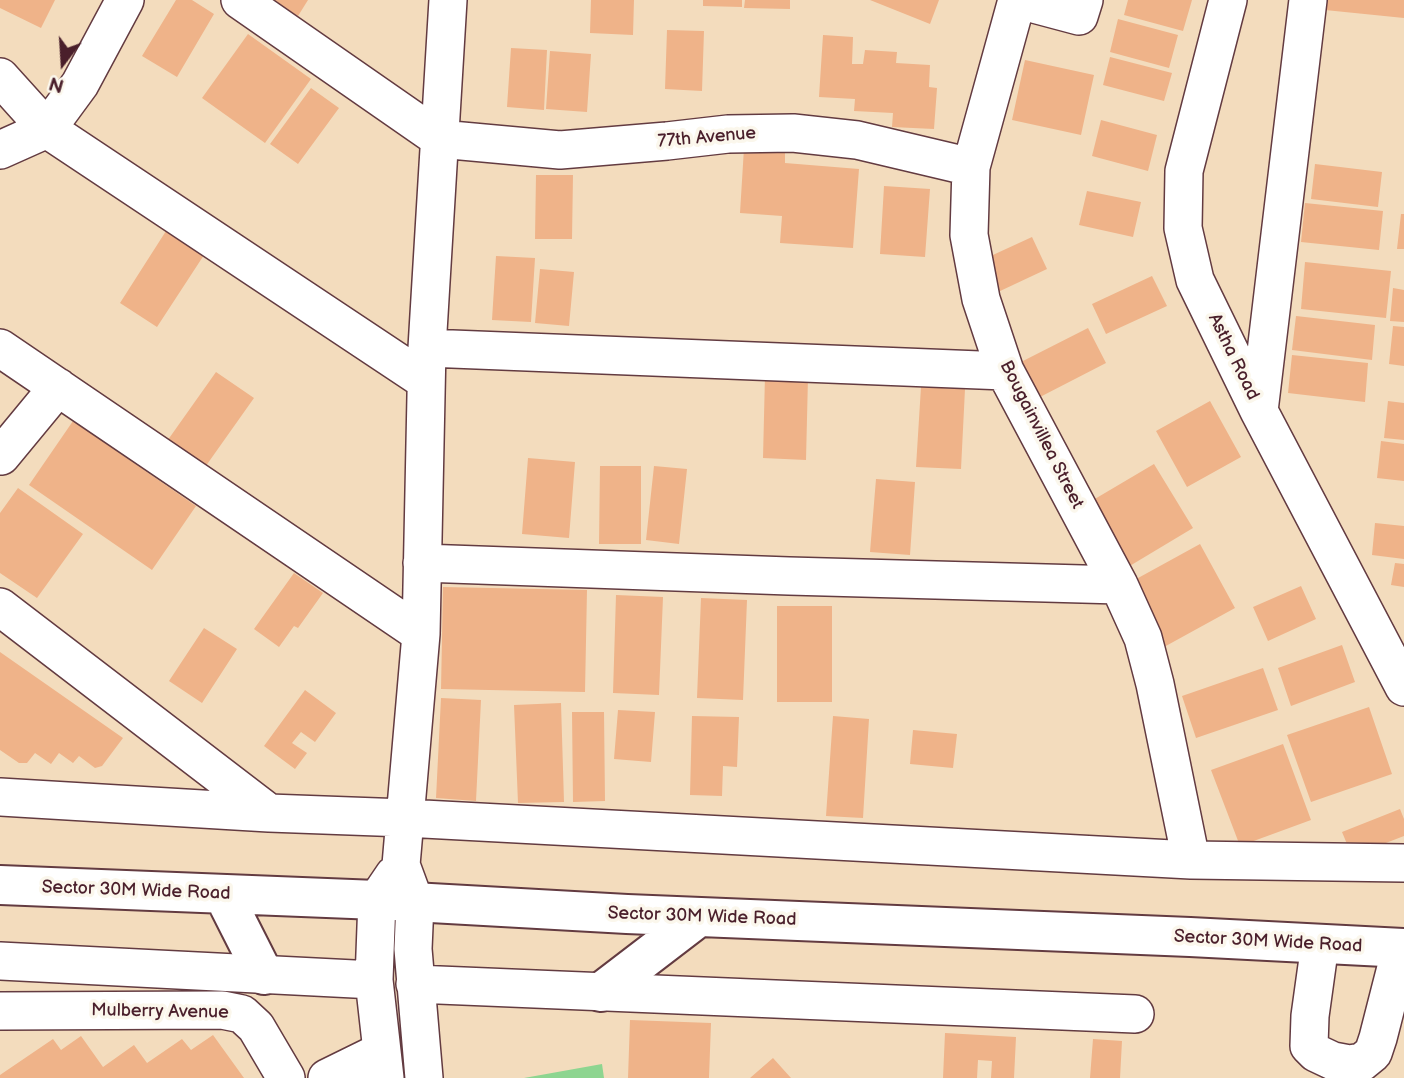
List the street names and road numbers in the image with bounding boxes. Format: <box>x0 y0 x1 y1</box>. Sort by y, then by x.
street label: 77th Avenue <box>657 123 757 153</box>
street label: Astha Road <box>1203 310 1263 404</box>
street label: Bougainvillea Street <box>994 357 1088 513</box>
street label: Sector 30M Wide Road <box>41 877 231 905</box>
street label: Sector 30M Wide Road <box>607 903 797 931</box>
street label: Sector 30M Wide Road <box>1173 926 1363 958</box>
street label: Mulberry Avenue <box>91 1000 229 1024</box>

